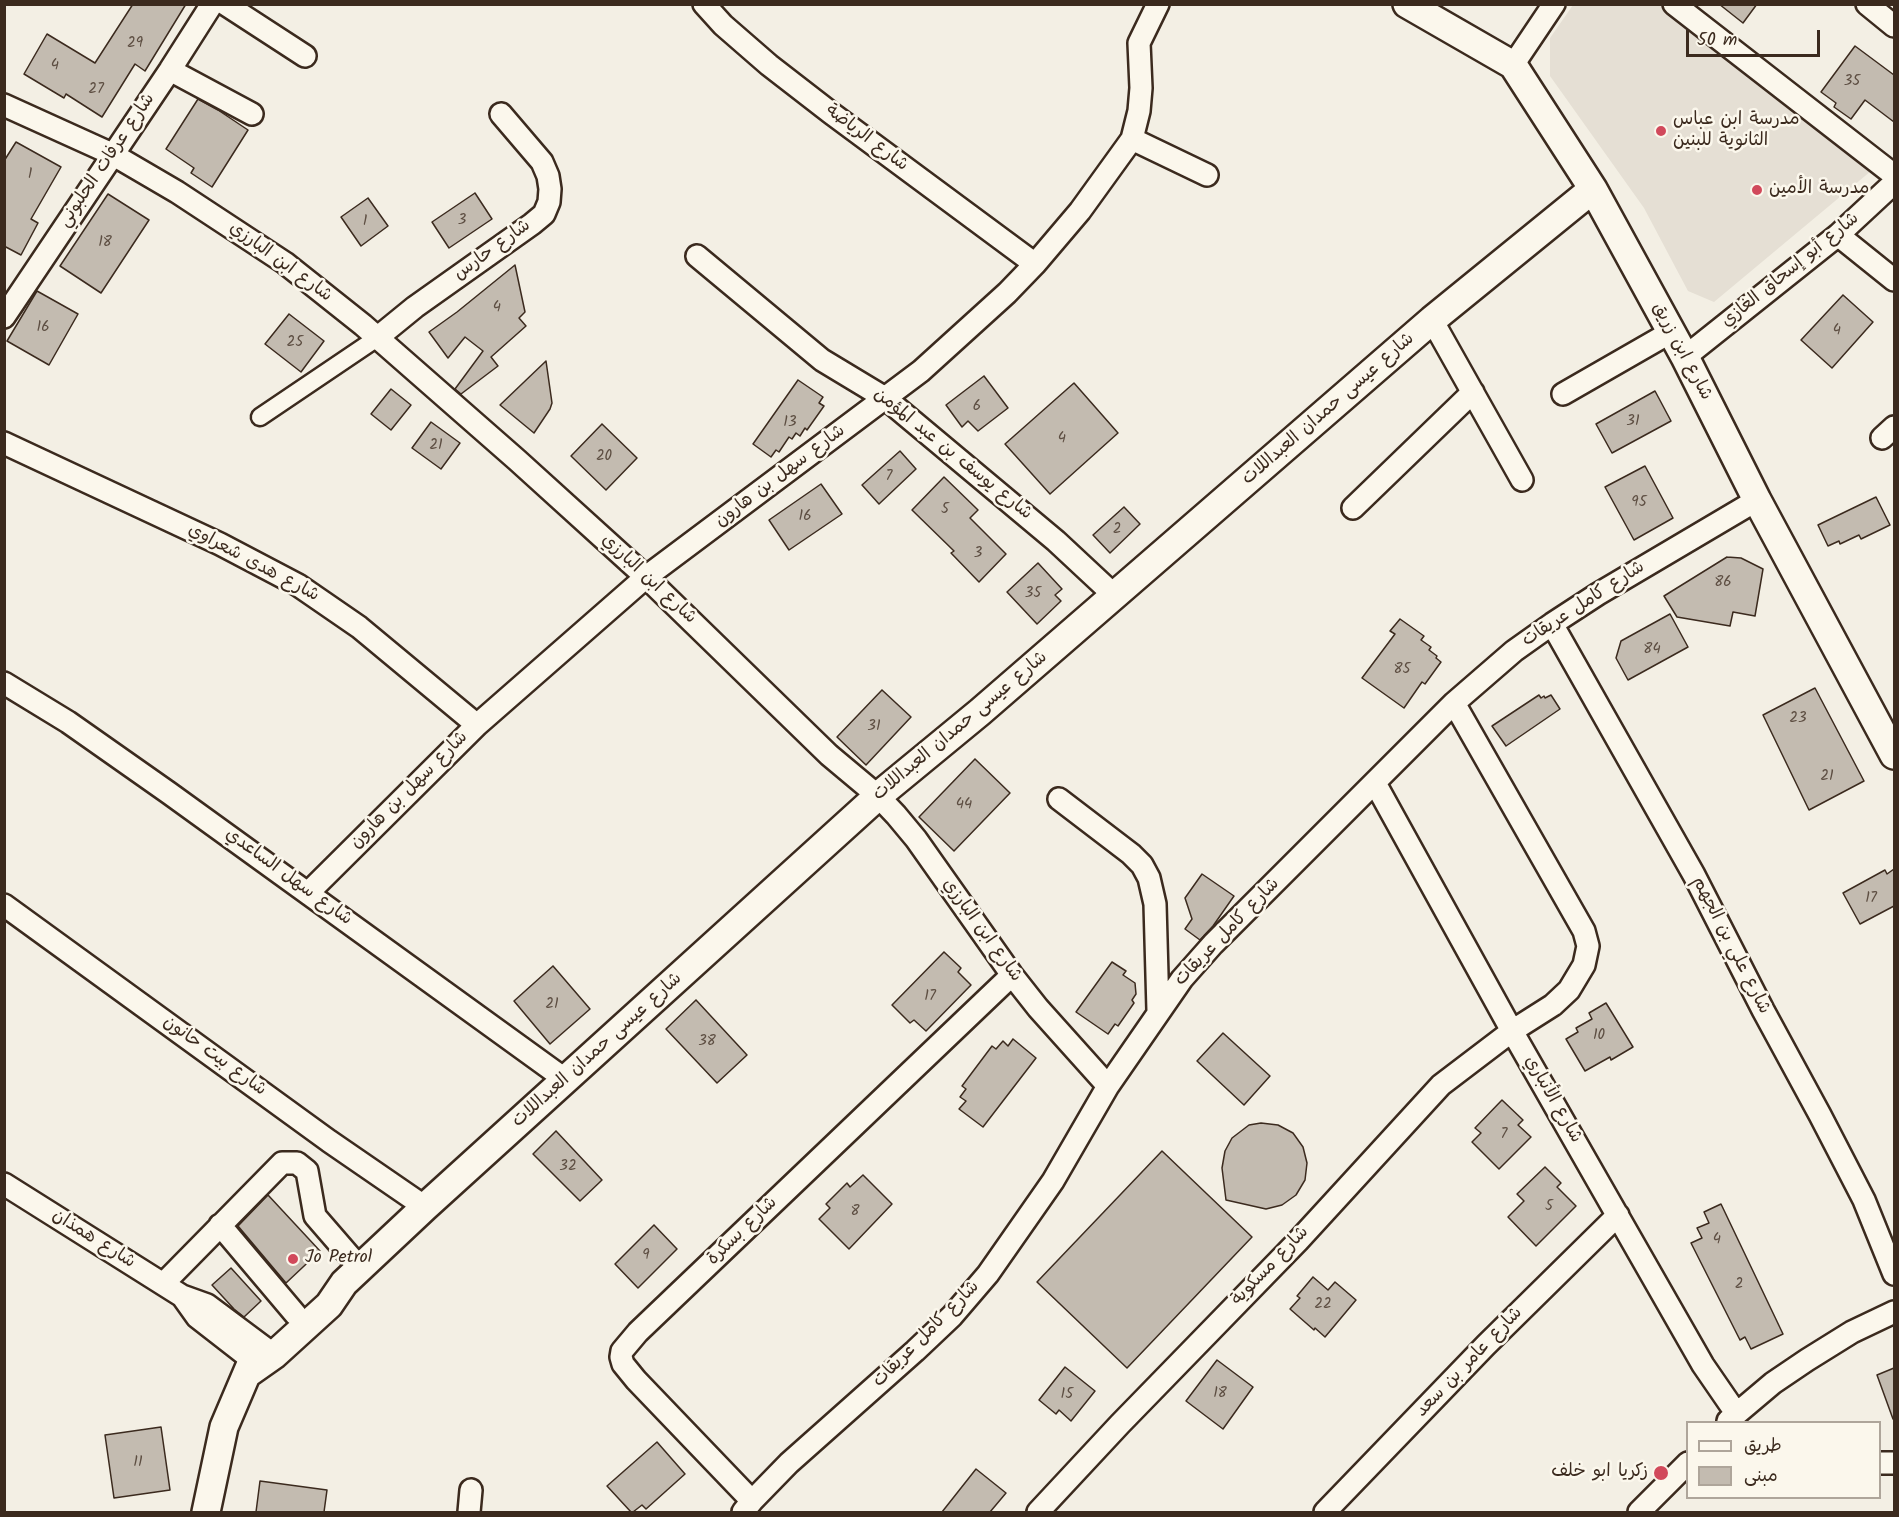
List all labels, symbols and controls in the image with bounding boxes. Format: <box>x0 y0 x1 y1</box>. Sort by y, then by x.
scale bar <box>1689 18 1822 56</box>
text: 50 m <box>1697 26 1737 55</box>
house number: 29 <box>127 35 143 53</box>
house number: 4 <box>51 57 59 75</box>
house number: 35 <box>1844 73 1860 91</box>
house number: 27 <box>88 81 104 99</box>
street label: شارع عرفات الحلبوني <box>55 90 161 232</box>
street label: شارع الرياضة <box>820 101 912 177</box>
place label: مدرسة ابن عباس الثانوية للبنين <box>1673 110 1800 152</box>
marker: مدرسة ابن عباس الثانوية للبنين <box>1654 124 1668 138</box>
house number: 1 <box>28 166 32 184</box>
place label: مدرسة الأمين <box>1769 179 1869 201</box>
marker: مدرسة الأمين <box>1750 183 1764 197</box>
street label: شارع أبو إسحاق الغازي <box>1718 209 1864 333</box>
house number: 3 <box>458 212 466 230</box>
house number: 1 <box>363 213 367 231</box>
street label: شارع حارس <box>450 216 536 286</box>
street label: شارع ابن البارزي <box>224 218 336 308</box>
house number: 18 <box>98 234 112 252</box>
house number: 4 <box>493 299 501 317</box>
street label: شارع ابن زريق <box>1646 299 1716 405</box>
house number: 16 <box>36 319 50 337</box>
house number: 4 <box>1833 322 1841 340</box>
street label: شارع عيسى حمدان العبداللات <box>1238 329 1420 491</box>
house number: 25 <box>287 334 303 352</box>
street label: شارع يوسف بن عبد المؤمن <box>868 384 1036 526</box>
house number: 6 <box>973 398 981 416</box>
house number: 31 <box>1626 413 1640 431</box>
house number: 13 <box>783 414 797 432</box>
street label: شارع سهل بن هارون <box>712 421 850 533</box>
house number: 4 <box>1058 430 1066 448</box>
house number: 21 <box>429 437 443 455</box>
house number: 20 <box>596 448 612 466</box>
house number: 7 <box>886 468 892 486</box>
house number: 95 <box>1631 494 1647 512</box>
house number: 5 <box>941 501 949 519</box>
house number: 16 <box>798 508 812 526</box>
street label: شارع هدى شعراوي <box>184 520 322 608</box>
house number: 2 <box>1113 521 1121 539</box>
street label: شارع ابن البارزي <box>596 530 700 630</box>
house number: 3 <box>974 545 982 563</box>
street label: شارع كامل عريقات <box>1519 557 1649 653</box>
house number: 86 <box>1714 574 1732 592</box>
house number: 35 <box>1025 585 1041 603</box>
house number: 84 <box>1643 641 1661 659</box>
street label: شارع عيسى حمدان العبداللات <box>869 648 1053 806</box>
house number: 85 <box>1393 661 1411 679</box>
house number: 23 <box>1789 710 1807 728</box>
house number: 31 <box>867 718 881 736</box>
street label: شارع سهل بن هارون <box>347 728 473 854</box>
house number: 21 <box>1820 768 1834 786</box>
house number: 44 <box>956 796 972 814</box>
street label: شارع سهل الساعدي <box>220 825 356 931</box>
street label: شارع علي بن الجهم <box>1686 874 1774 1018</box>
street label: شارع ابن البارزي <box>936 875 1026 987</box>
street label: شارع كامل عريقات <box>1171 875 1285 991</box>
house number: 17 <box>1865 890 1877 908</box>
street label: شارع عيسى حمدان العبداللات <box>509 969 687 1133</box>
house number: 17 <box>924 988 936 1006</box>
house number: 21 <box>545 996 559 1014</box>
street label: شارع بيت حانون <box>158 1012 270 1102</box>
house number: 10 <box>1593 1027 1605 1045</box>
house number: 38 <box>698 1033 716 1051</box>
street label: شارع الأنباري <box>1518 1053 1586 1147</box>
house number: 7 <box>1501 1126 1507 1144</box>
house number: 32 <box>559 1158 577 1176</box>
street label: شارع بسكرة <box>703 1193 783 1271</box>
house number: 5 <box>1545 1198 1553 1216</box>
house number: 8 <box>850 1203 860 1221</box>
street label: شارع همذان <box>47 1206 139 1274</box>
street label: شارع مسكوية <box>1228 1223 1314 1311</box>
house number: 4 <box>1713 1231 1721 1249</box>
house number: 9 <box>642 1247 650 1265</box>
place label: Jo Petrol <box>305 1248 372 1270</box>
marker: Jo Petrol <box>286 1252 300 1266</box>
house number: 2 <box>1735 1276 1743 1294</box>
street label: شارع كامل عريقات <box>869 1277 985 1393</box>
house number: 22 <box>1314 1296 1332 1314</box>
street label: شارع عامر بن سعد <box>1412 1303 1528 1423</box>
house number: 18 <box>1213 1385 1227 1403</box>
house number: 15 <box>1061 1386 1073 1404</box>
legend <box>1686 1421 1881 1499</box>
text: طريق <box>1744 1432 1782 1461</box>
house number: 11 <box>133 1454 143 1472</box>
place label: زكريا ابو خلف <box>1551 1462 1648 1484</box>
text: مبنى <box>1744 1462 1778 1491</box>
marker: زكريا ابو خلف <box>1652 1464 1670 1482</box>

